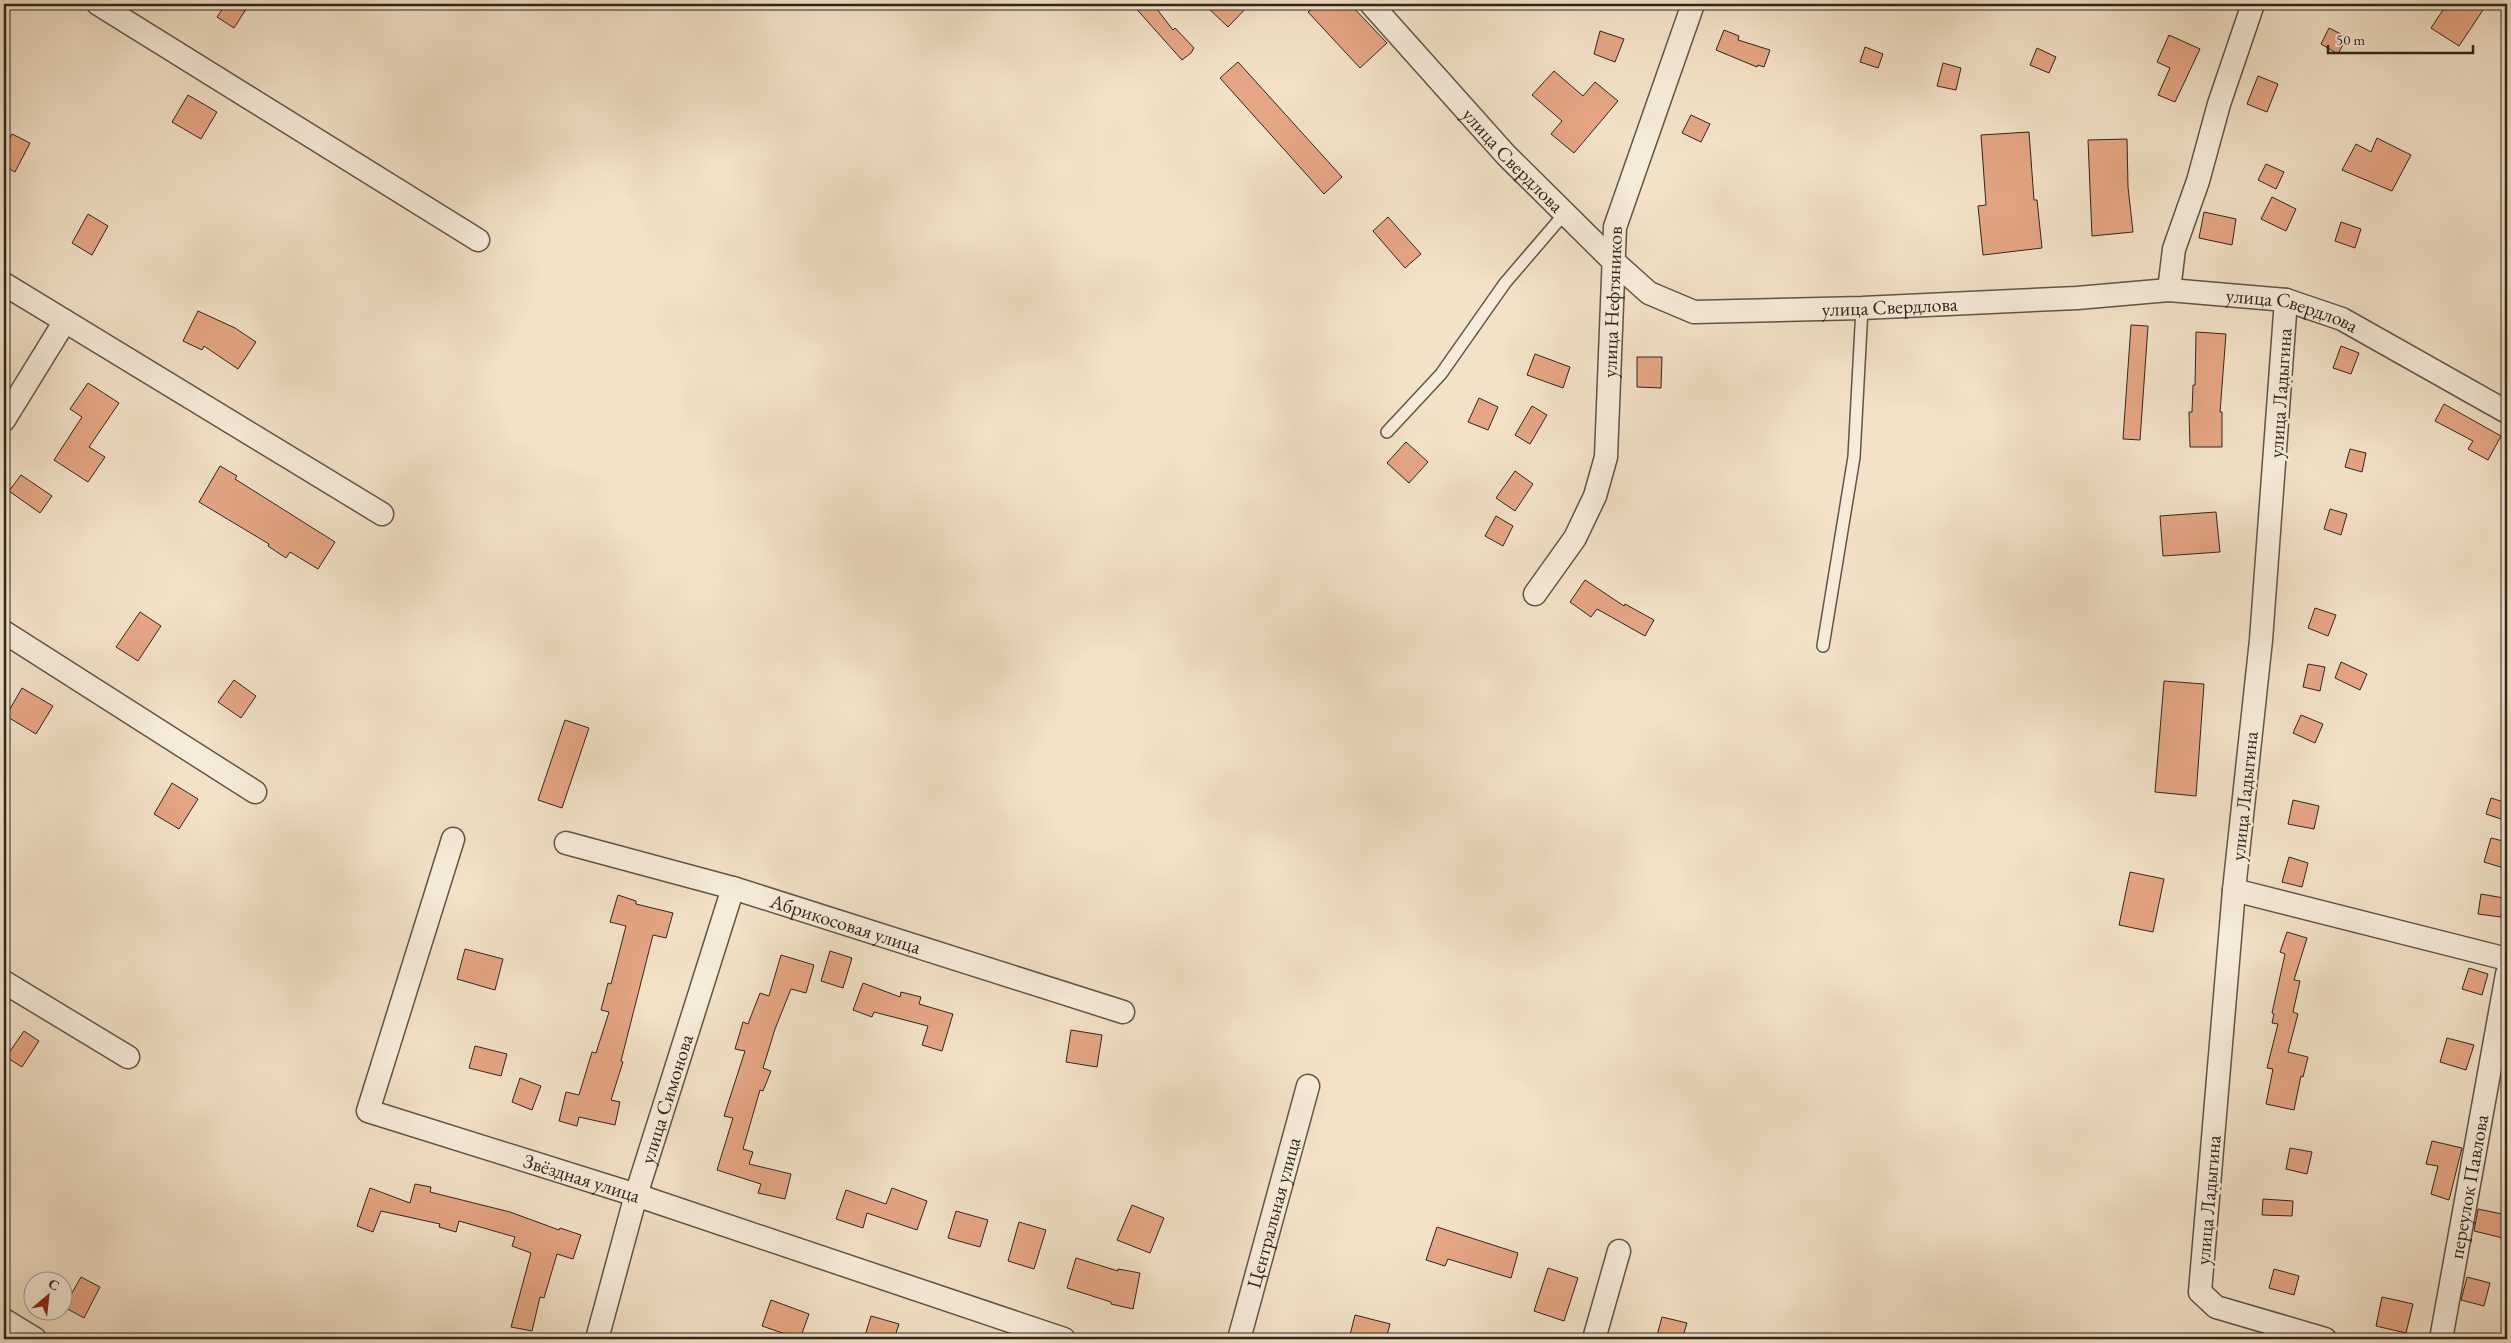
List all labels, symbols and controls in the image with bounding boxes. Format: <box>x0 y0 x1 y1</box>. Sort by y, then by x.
scale bar <box>2328 22 2474 54</box>
text: 50 m <box>2336 30 2365 49</box>
street label: улица Свердлова <box>1457 102 1570 218</box>
street label: улица Нефтяников <box>1596 226 1628 378</box>
street label: улица Свердлова <box>2225 282 2363 339</box>
street label: улица Свердлова <box>1821 291 1958 322</box>
street label: улица Ладыгина <box>2262 327 2298 459</box>
street label: улица Ладыгина <box>2224 730 2264 862</box>
street label: Абрикосовая улица <box>766 887 924 960</box>
street label: улица Симонова <box>634 1031 699 1167</box>
street label: переулок Павлова <box>2443 1112 2494 1261</box>
street label: Центральная улица <box>1240 1134 1306 1291</box>
street label: улица Ладыгина <box>2189 1134 2227 1266</box>
street label: Звёздная улица <box>520 1147 643 1209</box>
north arrow <box>22 1270 72 1320</box>
text: С <box>45 1274 63 1295</box>

